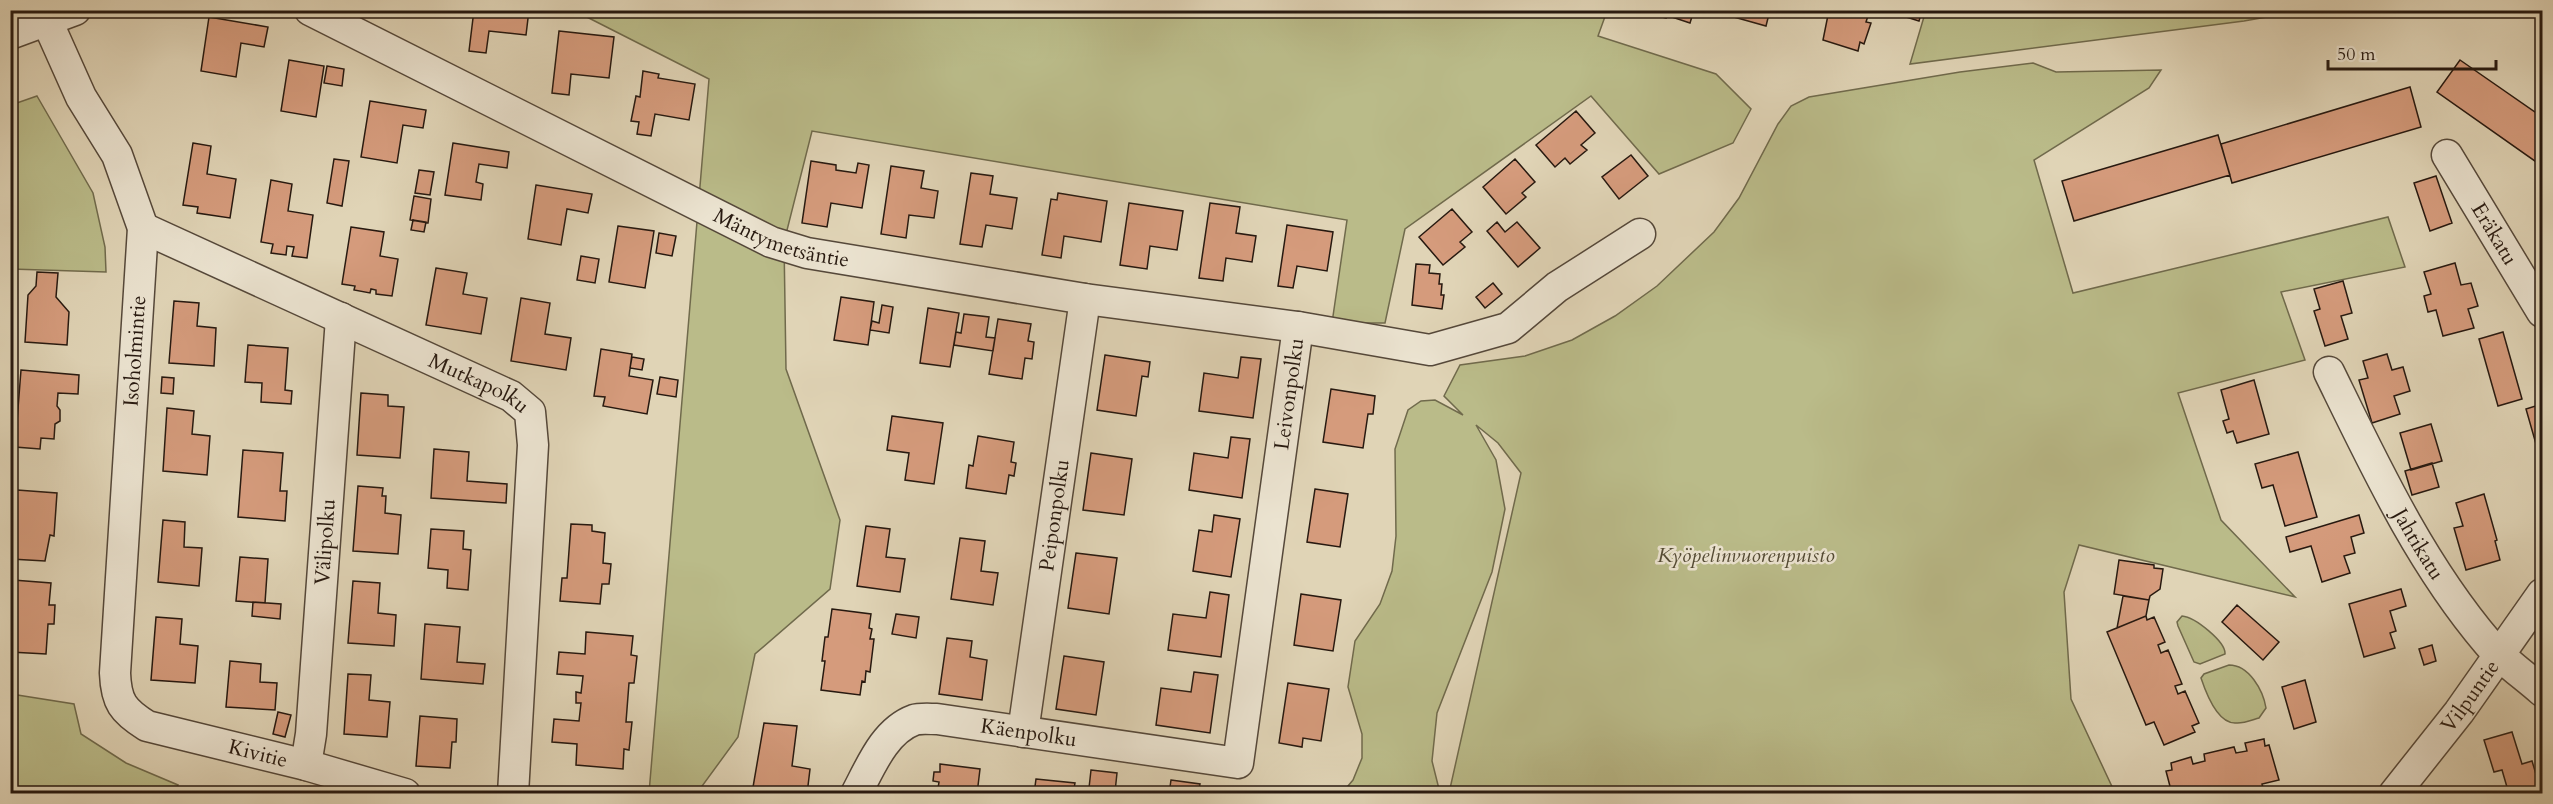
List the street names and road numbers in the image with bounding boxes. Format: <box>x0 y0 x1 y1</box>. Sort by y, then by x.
street label: Eräkatu <box>2465 197 2525 270</box>
street label: Mäntymetsäntie <box>709 201 852 274</box>
street label: Isoholmintie <box>117 294 153 408</box>
street label: Leivonpolku <box>1267 336 1311 452</box>
street label: Mutkapolku <box>424 346 536 420</box>
street label: Peiponpolku <box>1032 457 1076 573</box>
street label: Välipolku <box>307 498 342 586</box>
street label: Jahtikatu <box>2385 500 2451 585</box>
street label: Vilpuntie <box>2434 654 2506 739</box>
street label: Käenpolku <box>979 711 1079 754</box>
street label: Kivitie <box>225 732 291 774</box>

